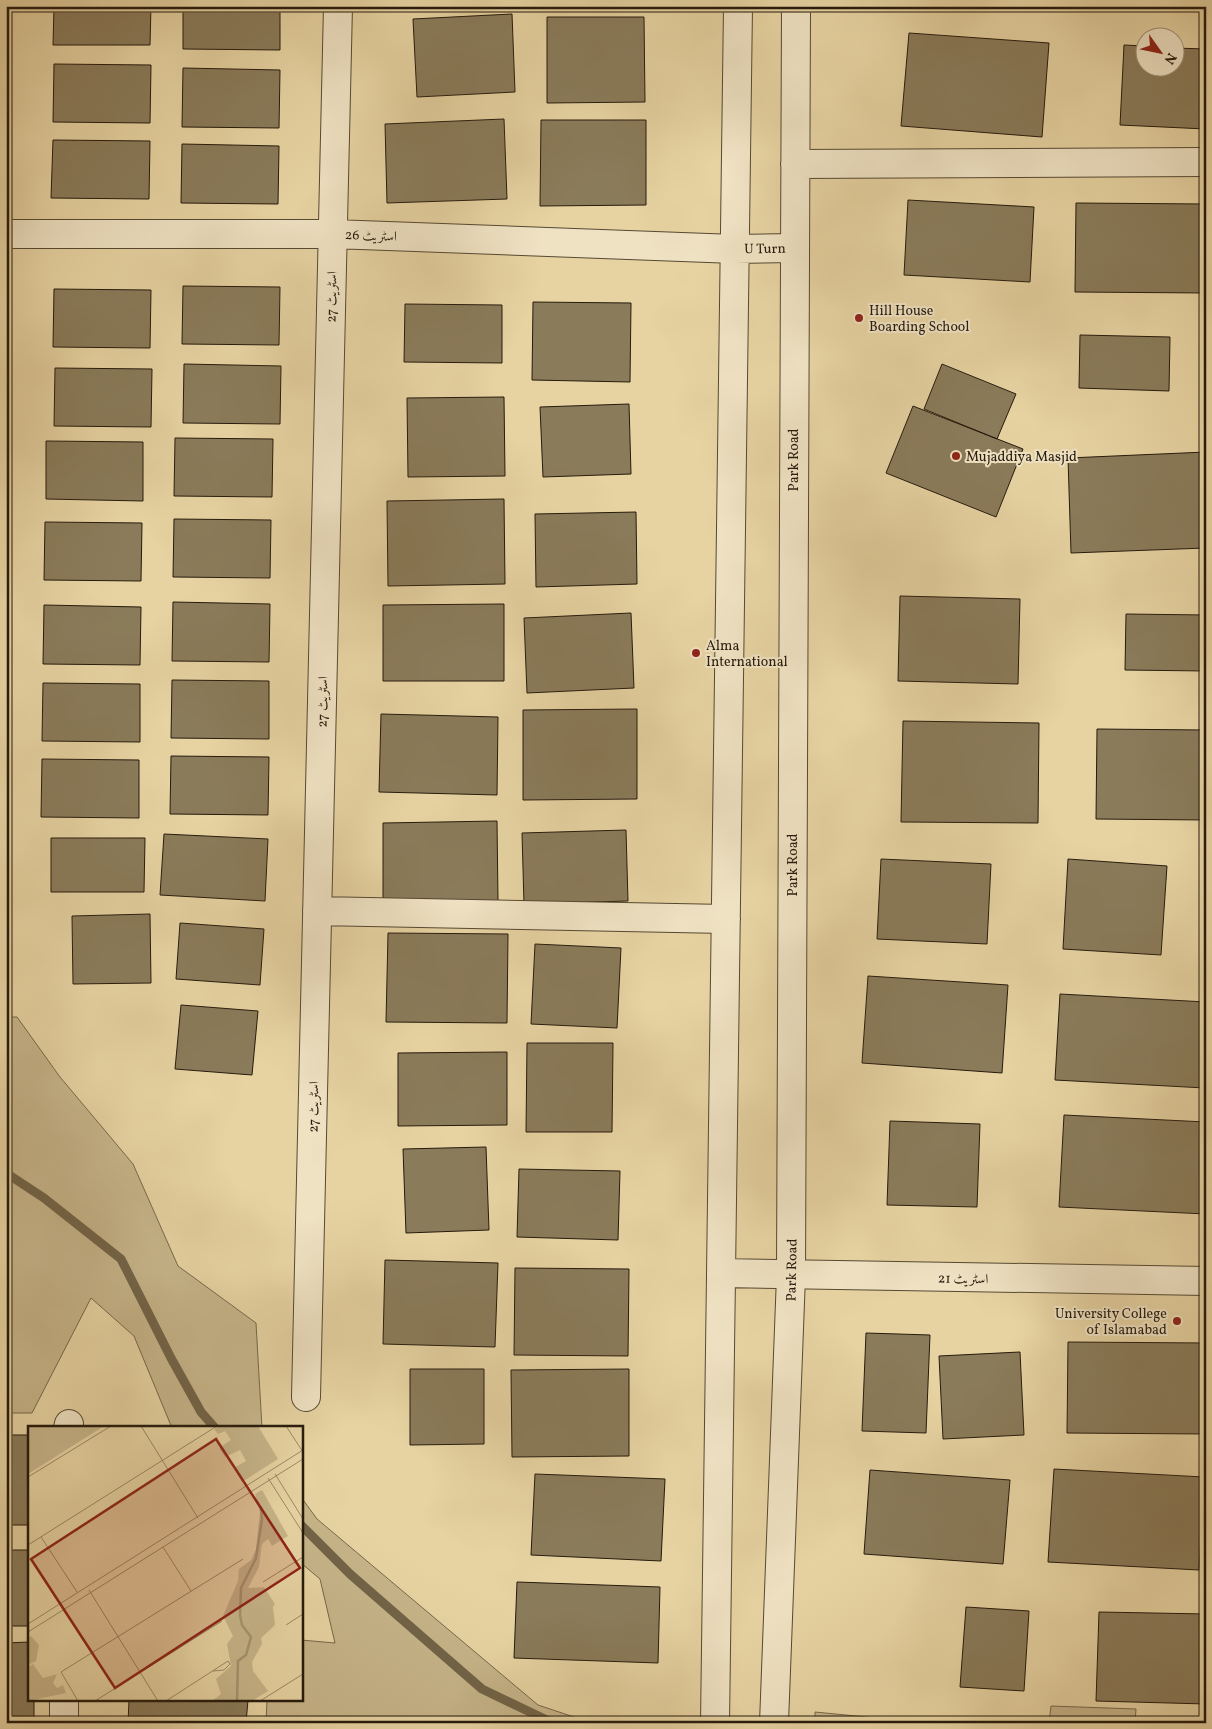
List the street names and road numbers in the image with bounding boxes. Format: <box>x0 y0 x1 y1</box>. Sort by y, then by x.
street label: اسٹریٹ 26 <box>345 226 397 247</box>
street label: U Turn <box>744 240 786 259</box>
street label: اسٹریٹ 27 <box>323 271 342 323</box>
street label: Park Road <box>785 428 804 492</box>
street label: اسٹریٹ 27 <box>314 676 333 728</box>
street label: Park Road <box>784 833 803 897</box>
street label: اسٹریٹ 27 <box>305 1081 324 1133</box>
street label: Park Road <box>782 1238 803 1302</box>
street label: اسٹریٹ 21 <box>938 1270 988 1289</box>

